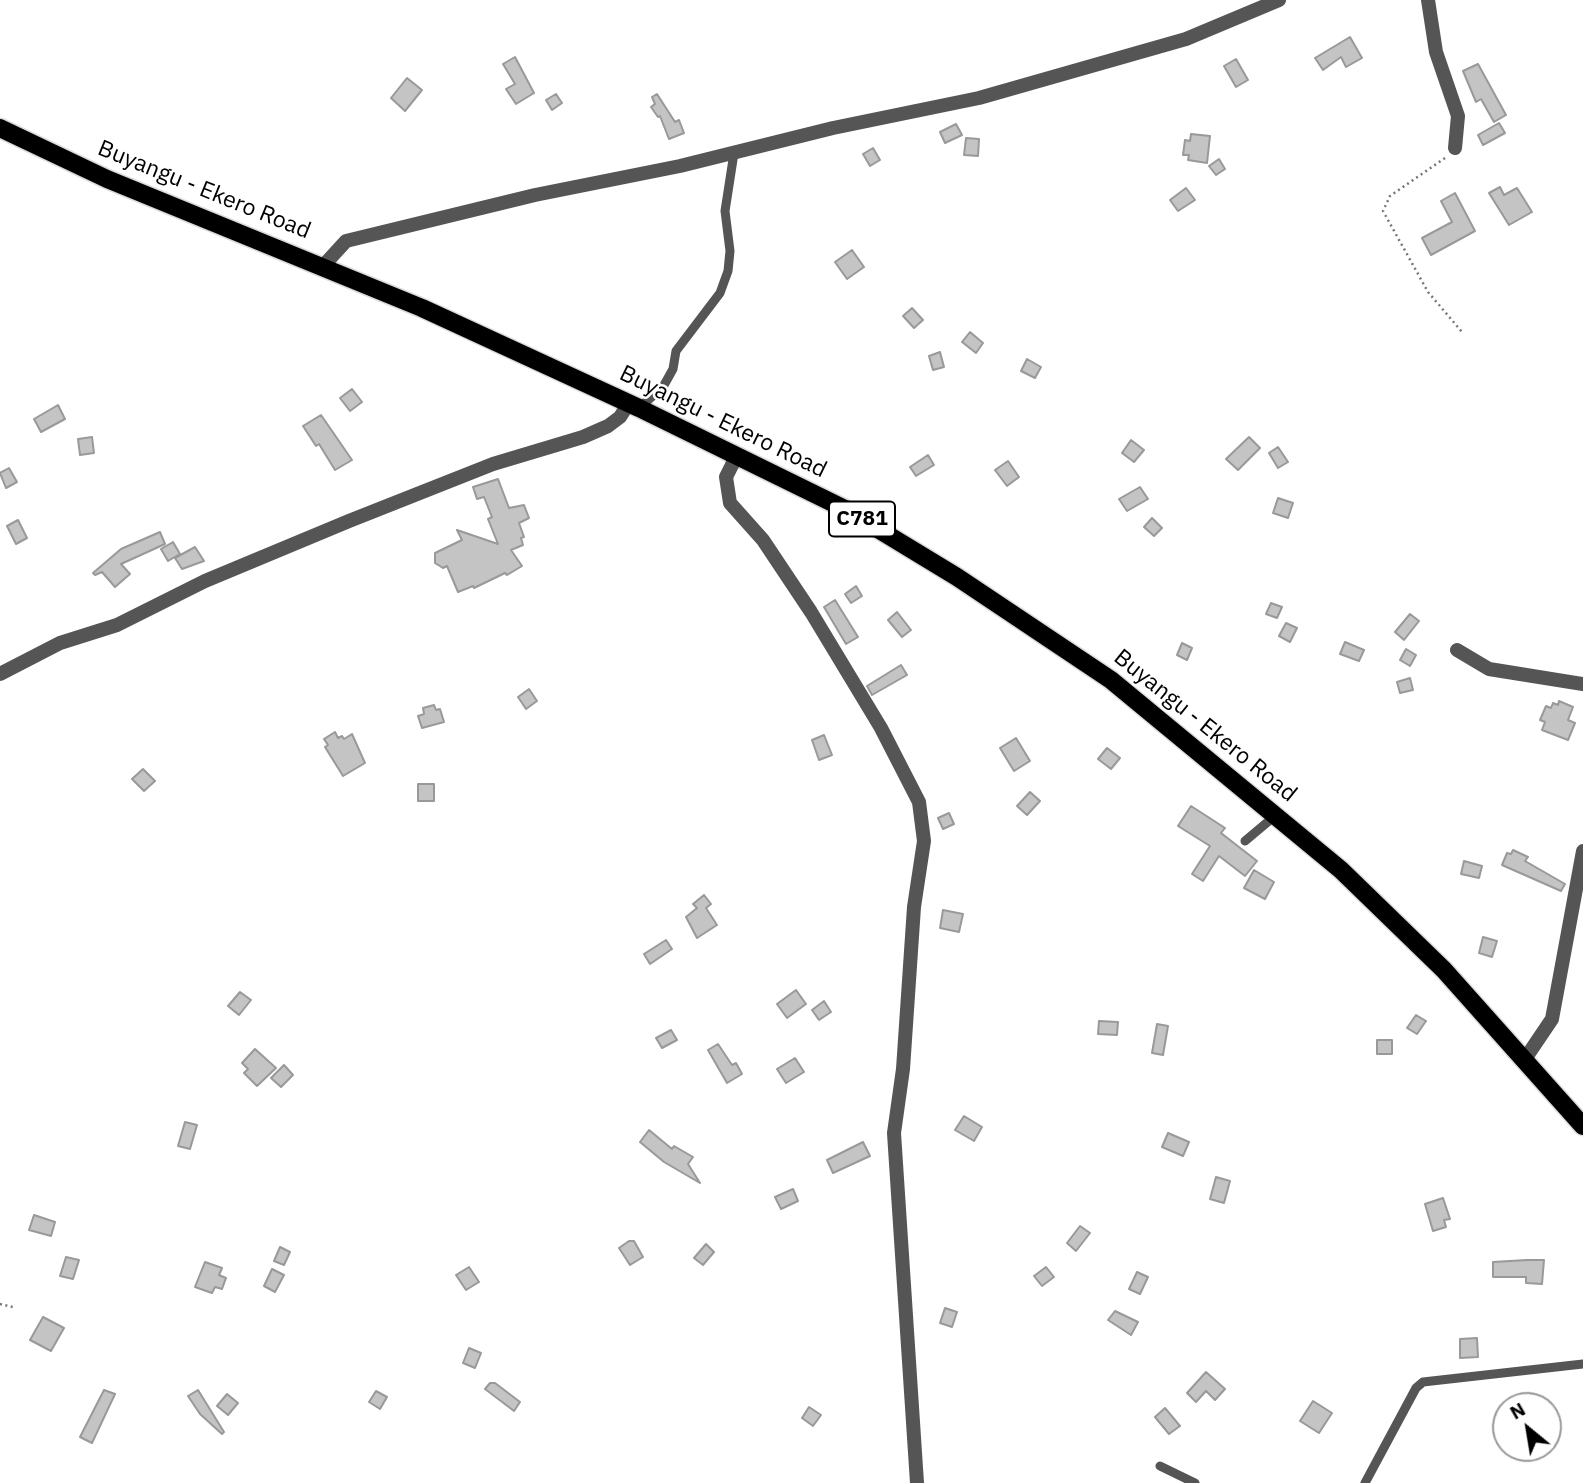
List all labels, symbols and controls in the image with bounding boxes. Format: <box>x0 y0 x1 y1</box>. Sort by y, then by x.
street label: Buyangu - Ekero Road <box>94 135 314 245</box>
street label: Buyangu - Ekero Road <box>615 360 831 484</box>
road number: C781 <box>829 502 895 536</box>
street label: Buyangu - Ekero Road <box>1108 644 1302 808</box>
north arrow <box>1492 1392 1562 1462</box>
text: N <box>1506 1397 1529 1424</box>

